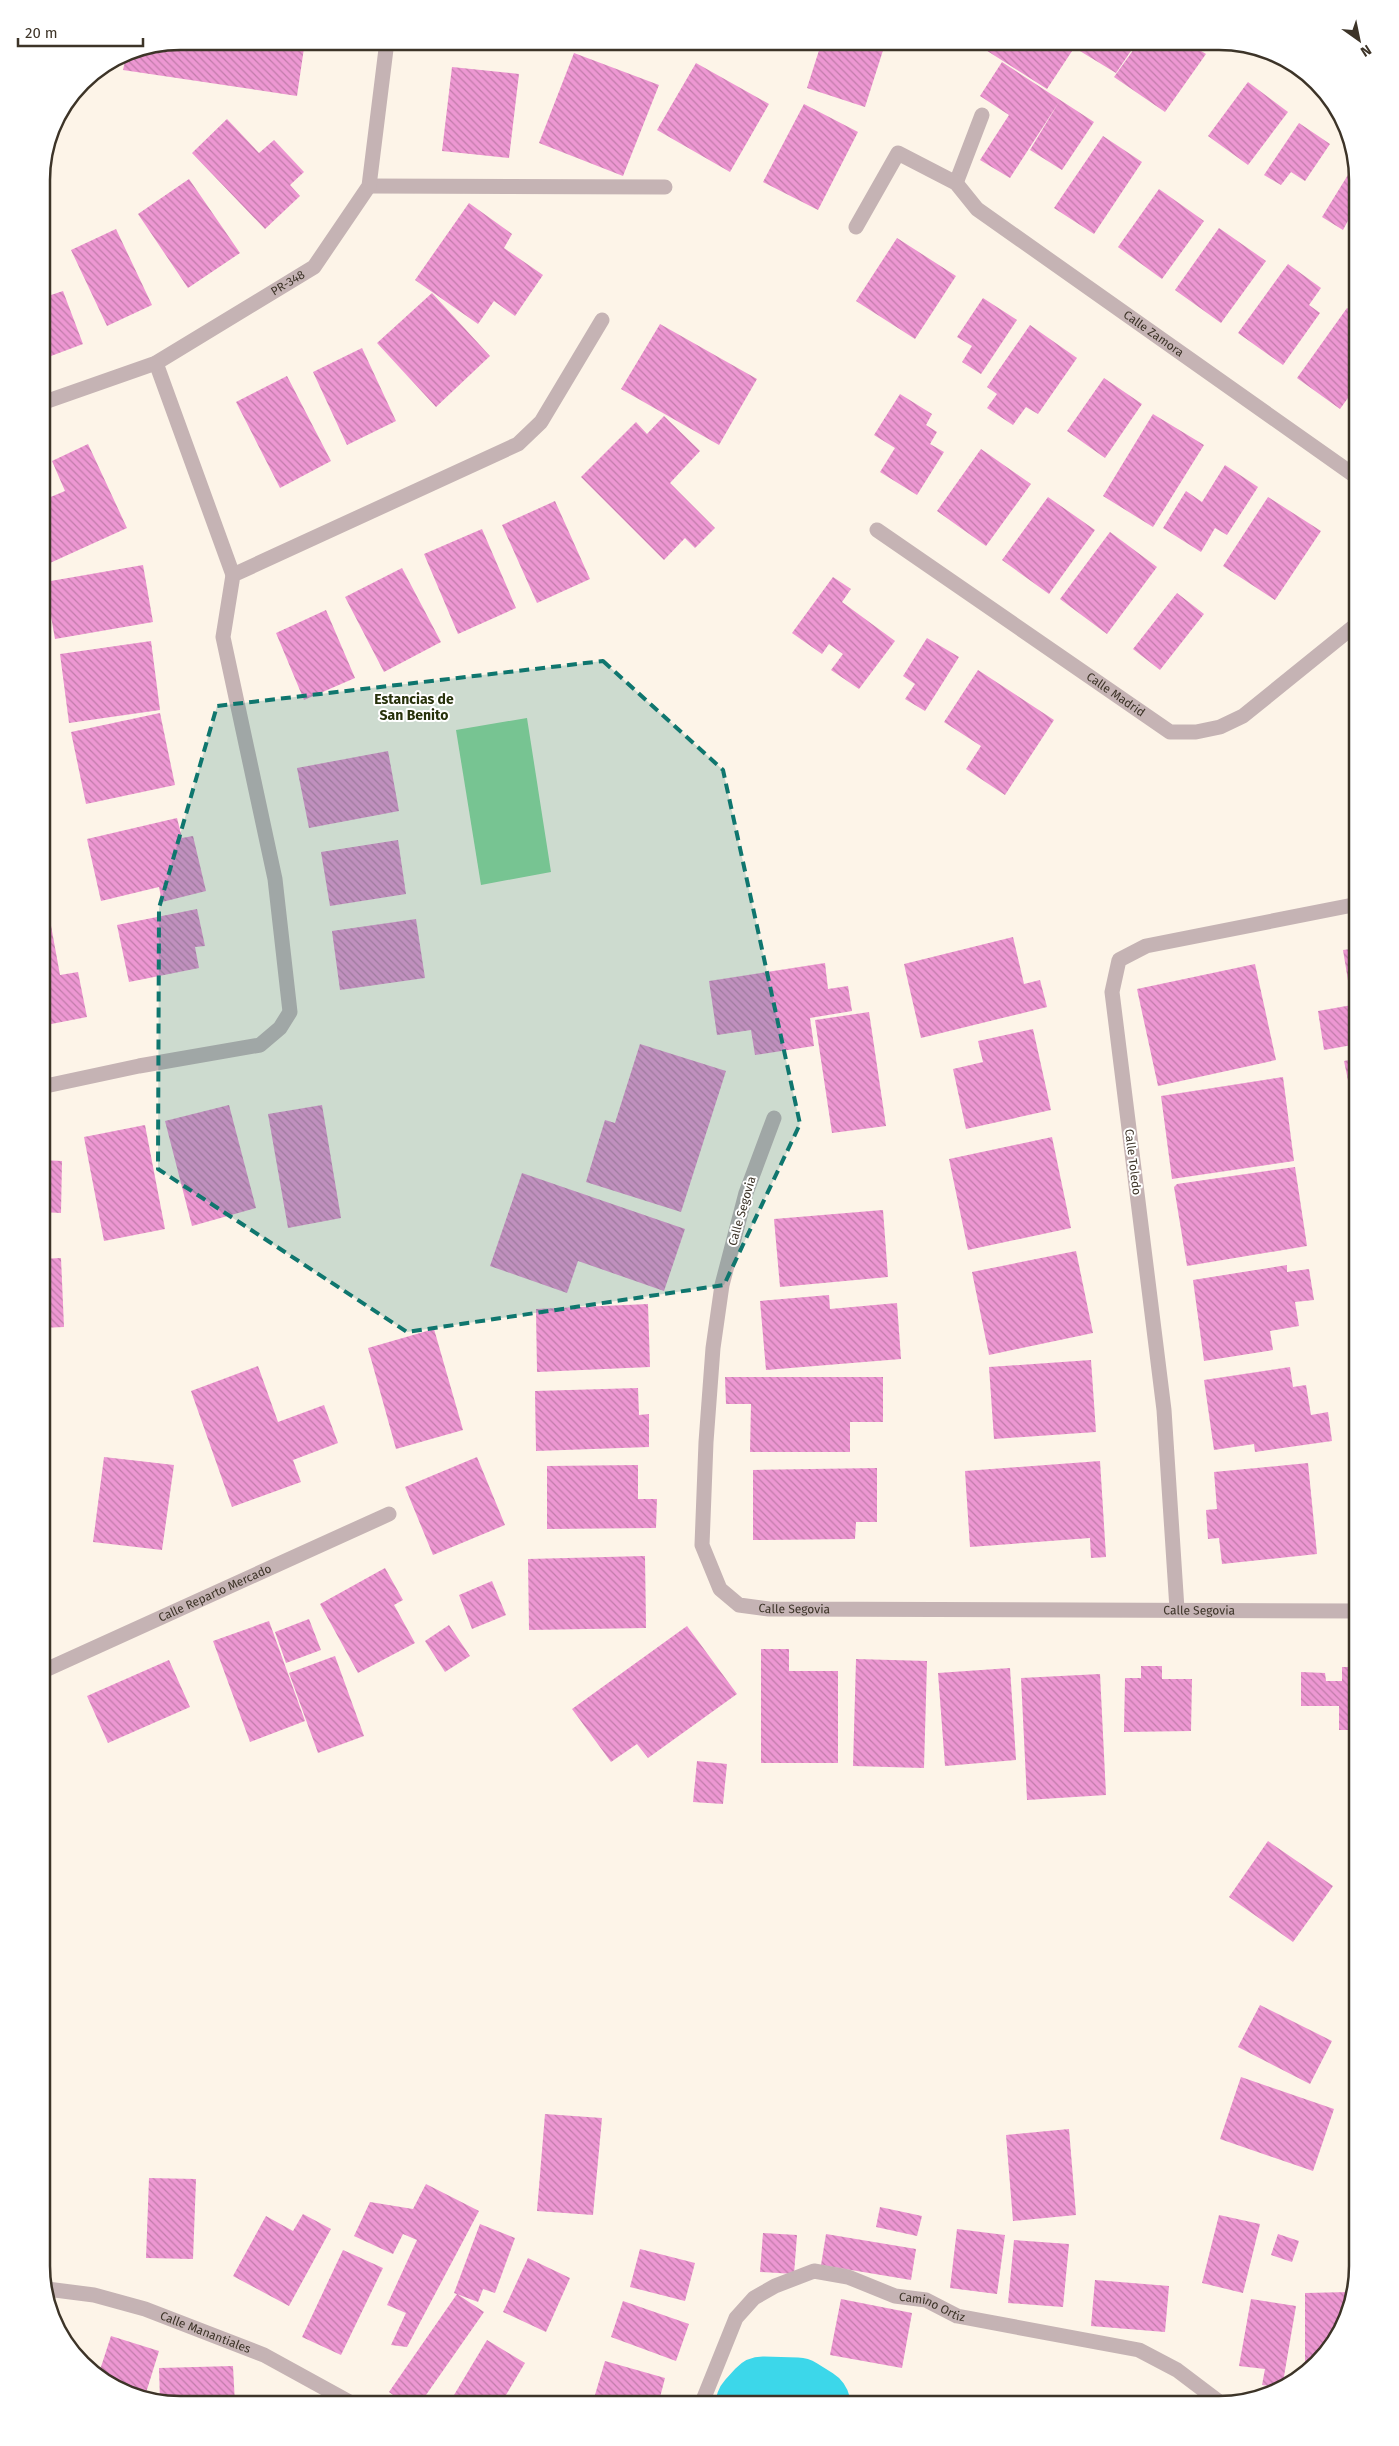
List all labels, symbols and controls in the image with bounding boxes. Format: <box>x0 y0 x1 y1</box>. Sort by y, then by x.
scale bar <box>18 15 142 47</box>
north arrow <box>1334 15 1384 65</box>
text: 20 m <box>25 24 58 42</box>
text: N <box>1357 41 1374 60</box>
street label: PR-348 <box>268 267 308 299</box>
street label: Calle Zamora <box>1121 308 1186 360</box>
street label: Calle Madrid <box>1084 670 1148 720</box>
district label: Estancias de San Benito <box>374 691 454 724</box>
street label: Calle Toledo <box>1122 1128 1144 1196</box>
street label: Calle Segovia <box>725 1175 759 1247</box>
street label: Calle Reparto Mercado <box>156 1561 274 1625</box>
street label: Calle Segovia <box>758 1601 830 1616</box>
street label: Calle Segovia <box>1163 1603 1235 1618</box>
street label: Camino Ortiz <box>898 2290 966 2324</box>
street label: Calle Manantiales <box>158 2308 253 2356</box>

